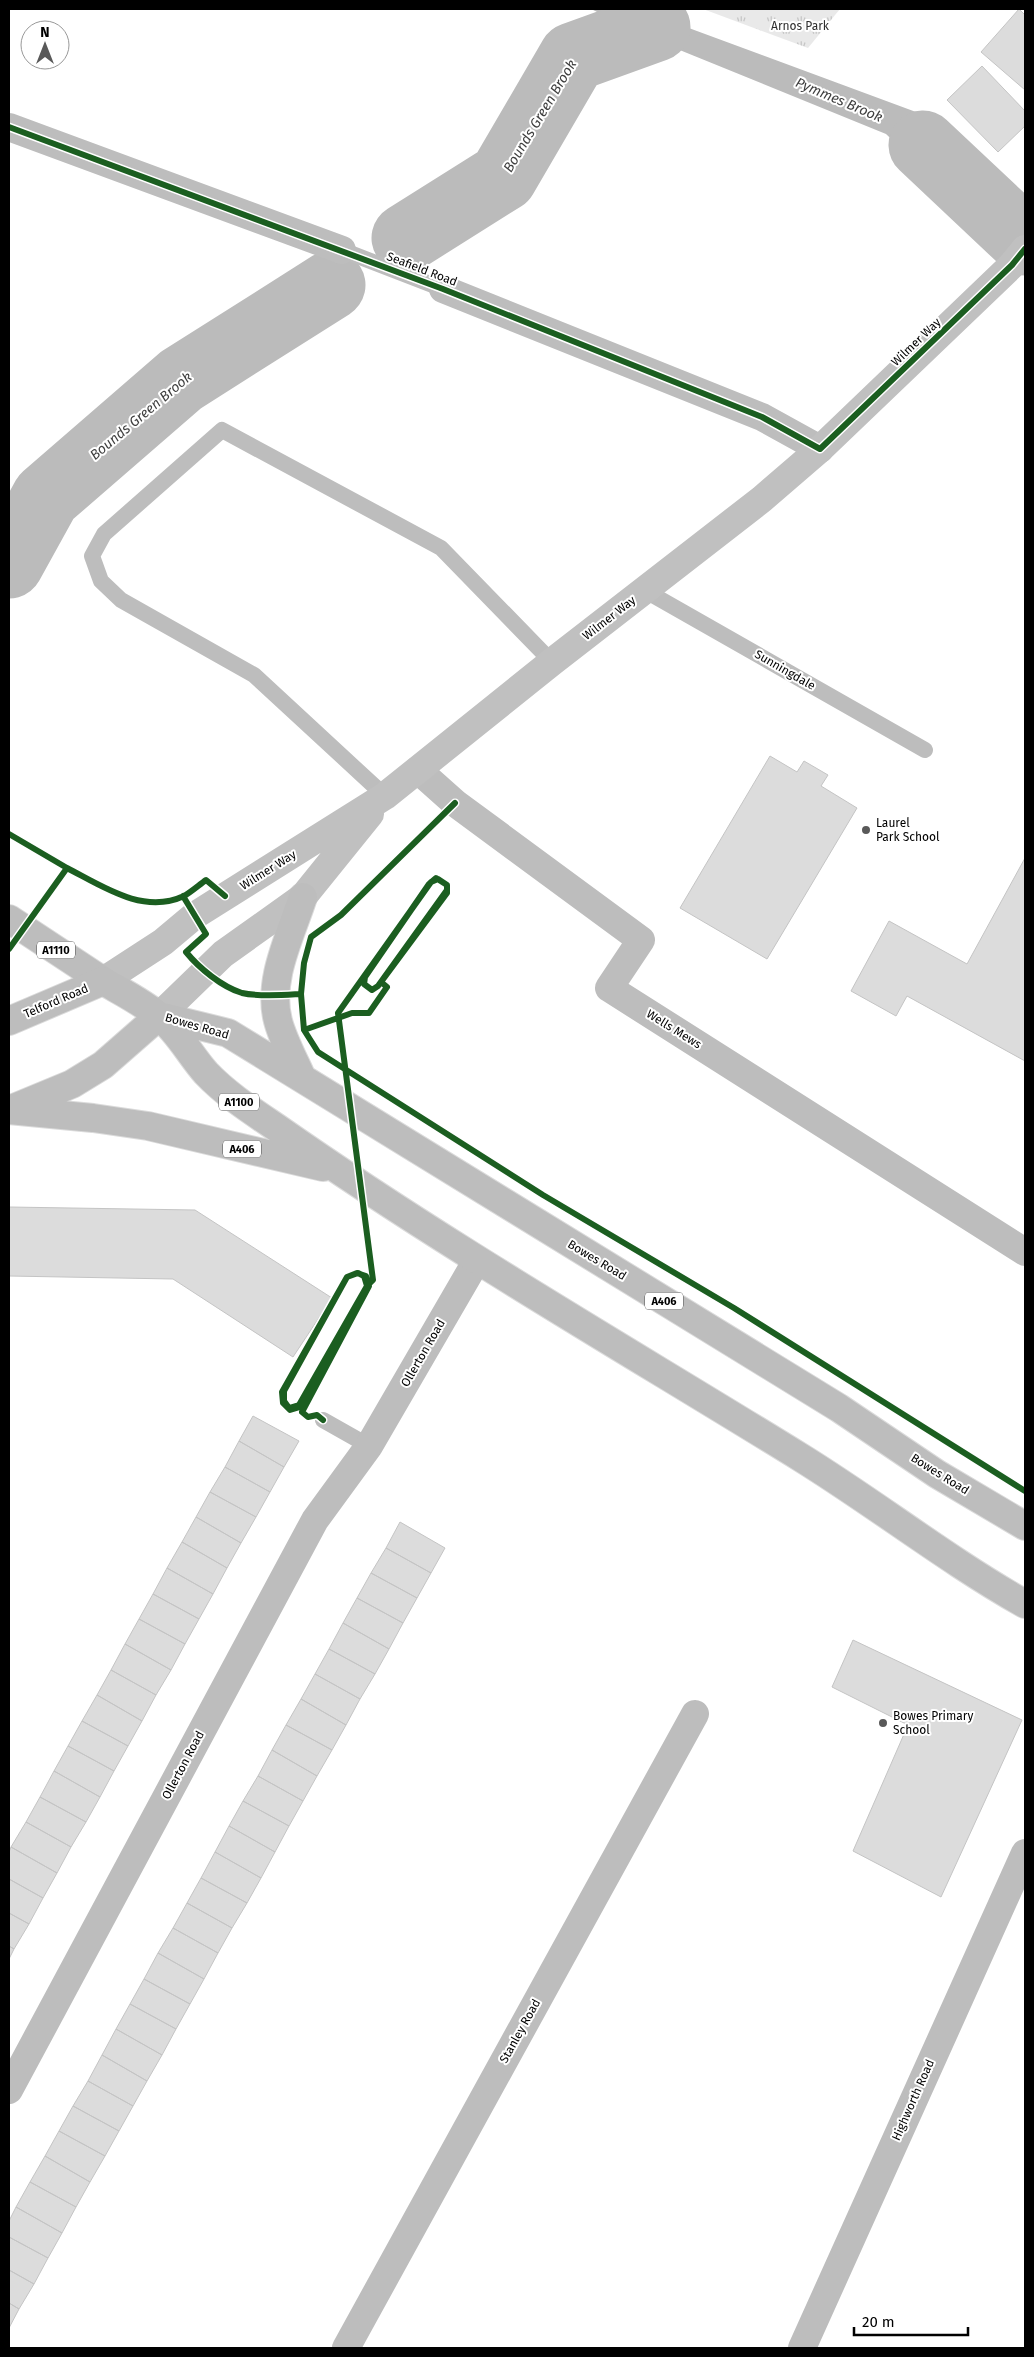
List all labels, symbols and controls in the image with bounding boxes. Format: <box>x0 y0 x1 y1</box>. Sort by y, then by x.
park label: Arnos Park <box>771 19 830 33</box>
north arrow <box>20 20 70 70</box>
text: N <box>40 24 50 41</box>
water label: Bounds Green Brook <box>500 56 580 175</box>
water label: Pymmes Brook <box>793 74 885 126</box>
street label: Seafield Road <box>385 249 459 289</box>
street label: Wilmer Way <box>888 315 944 369</box>
water label: Bounds Green Brook <box>87 368 196 464</box>
street label: Wilmer Way <box>580 593 638 643</box>
street label: Sunningdale <box>752 647 818 693</box>
place label: Laurel Park School <box>876 816 940 844</box>
marker: Laurel Park School <box>860 824 872 836</box>
street label: Wilmer Way <box>237 847 299 893</box>
road number: A1110 <box>37 942 75 958</box>
street label: Telford Road <box>22 981 90 1021</box>
street label: Wells Mews <box>644 1007 704 1052</box>
street label: Bowes Road <box>163 1010 231 1042</box>
road number: A1100 <box>219 1094 259 1110</box>
road number: A406 <box>223 1140 261 1158</box>
street label: Bowes Road <box>565 1237 629 1283</box>
road number: A406 <box>645 1292 683 1310</box>
street label: Ollerton Road <box>398 1317 448 1389</box>
street label: Bowes Road <box>908 1451 972 1497</box>
place label: Bowes Primary School <box>893 1709 973 1737</box>
marker: Bowes Primary School <box>877 1717 889 1729</box>
street label: Ollerton Road <box>159 1728 207 1802</box>
street label: Stanley Road <box>497 1997 543 2065</box>
street label: Highworth Road <box>889 2057 937 2143</box>
scale bar <box>854 2304 968 2336</box>
text: 20 m <box>862 2313 895 2331</box>

